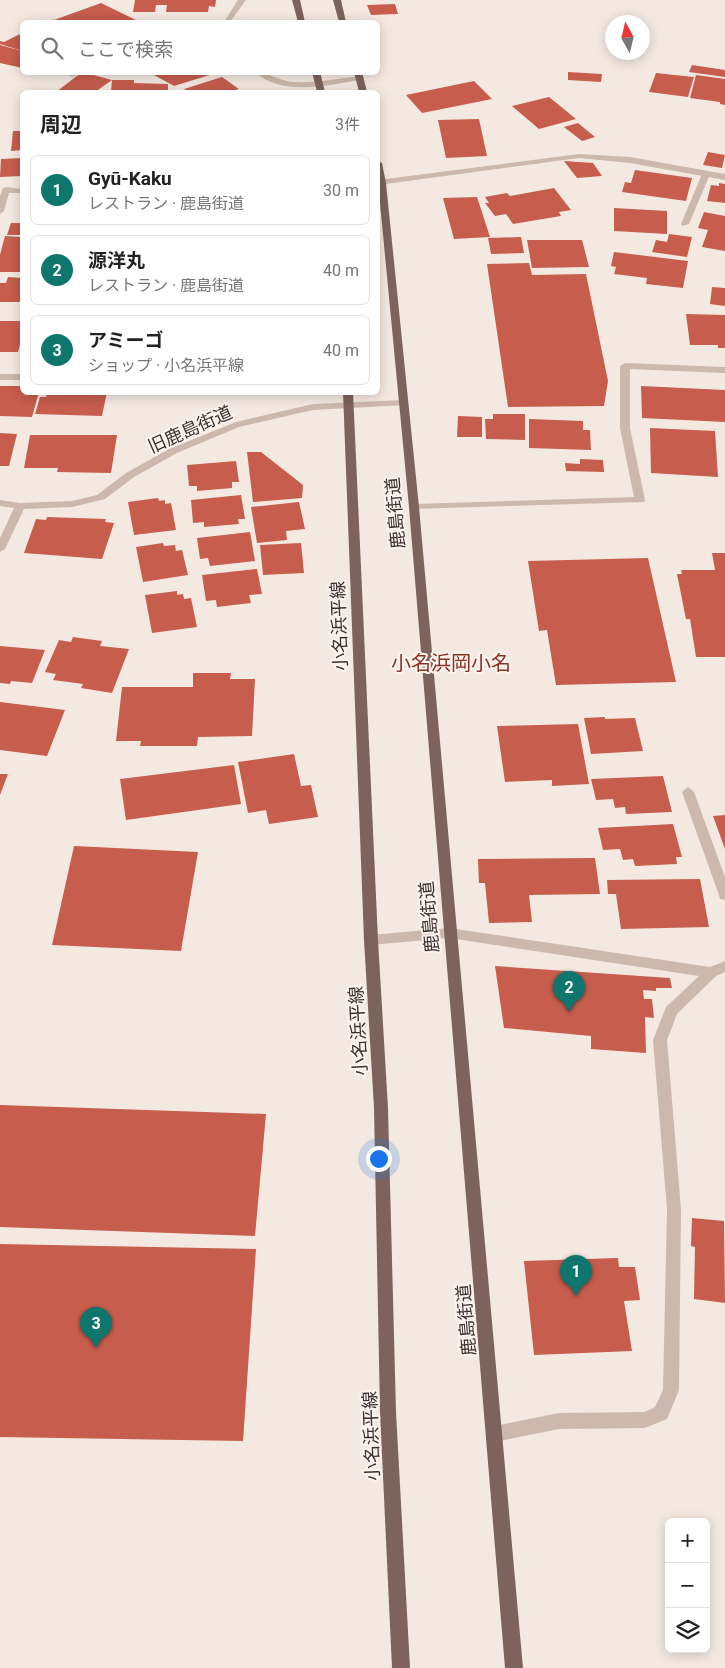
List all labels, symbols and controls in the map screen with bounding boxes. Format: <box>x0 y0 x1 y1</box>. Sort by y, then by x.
north arrow <box>605 15 650 60</box>
search box <box>20 20 380 75</box>
icon: search <box>38 34 66 62</box>
text: ここで検索 <box>78 38 173 61</box>
text: 周辺 <box>40 113 82 137</box>
text: 3件 <box>335 115 360 134</box>
text: Gyū-Kaku <box>88 167 172 190</box>
text: 1 <box>52 181 62 200</box>
text: 30 m <box>323 181 359 200</box>
text: レストラン · 鹿島街道 <box>88 194 244 213</box>
text: 源洋丸 <box>88 249 145 272</box>
text: 2 <box>52 261 62 280</box>
text: 40 m <box>323 261 359 280</box>
text: レストラン · 鹿島街道 <box>88 276 244 295</box>
text: アミーゴ <box>88 329 164 352</box>
text: 3 <box>52 341 62 360</box>
text: 40 m <box>323 341 359 360</box>
text: ショップ · 小名浜平線 <box>88 356 244 375</box>
street label: 旧鹿島街道 <box>145 401 235 457</box>
street label: 鹿島街道 <box>381 476 409 550</box>
street label: 小名浜平線 <box>327 581 351 671</box>
district label: 小名浜岡小名 <box>391 651 511 675</box>
street label: 鹿島街道 <box>415 880 443 954</box>
pin: 2 <box>553 971 585 1012</box>
street label: 小名浜平線 <box>345 986 371 1076</box>
your location <box>366 1146 392 1172</box>
pin: 1 <box>560 1255 592 1296</box>
street label: 鹿島街道 <box>452 1283 480 1357</box>
pin: 3 <box>80 1307 112 1348</box>
street label: 小名浜平線 <box>359 1391 383 1481</box>
map controls <box>665 1518 710 1653</box>
button: + <box>665 1518 710 1563</box>
button: − <box>665 1563 710 1608</box>
button: layers <box>665 1608 710 1653</box>

